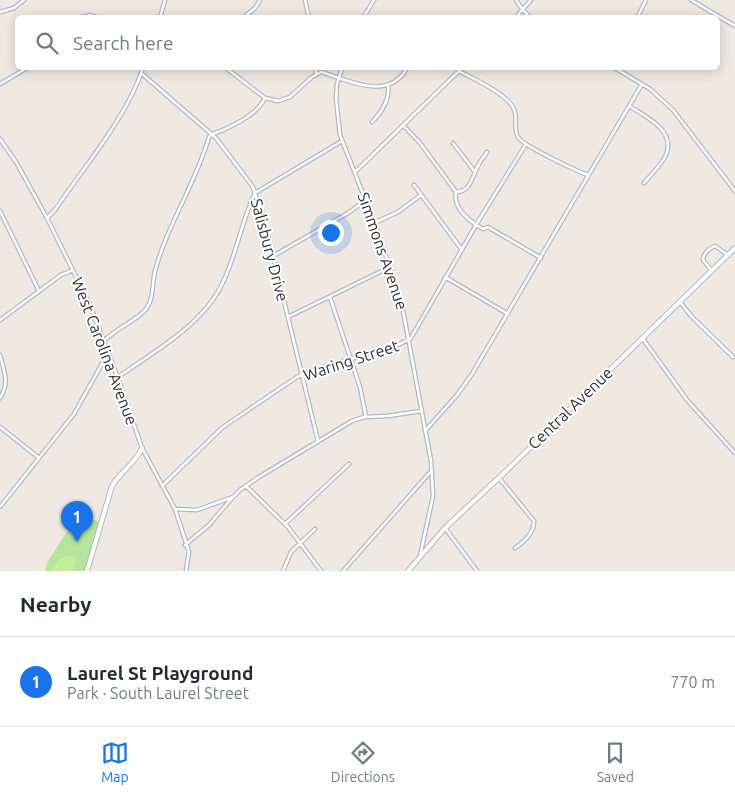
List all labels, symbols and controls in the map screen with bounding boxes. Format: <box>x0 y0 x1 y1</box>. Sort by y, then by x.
search box <box>15 15 720 70</box>
icon: search <box>33 29 61 57</box>
text: Search here <box>73 32 173 54</box>
street label: Simmons Avenue <box>354 190 412 312</box>
street label: Salisbury Drive <box>248 197 292 303</box>
your location <box>318 220 344 246</box>
street label: West Carolina Avenue <box>69 275 141 427</box>
street label: Waring Street <box>301 336 402 384</box>
street label: Central Avenue <box>524 363 616 453</box>
pin: 1 <box>61 501 93 542</box>
text: Nearby <box>20 592 91 616</box>
text: Laurel St Playground <box>67 662 253 684</box>
text: 1 <box>31 673 41 691</box>
text: 770 m <box>670 673 715 691</box>
text: Park · South Laurel Street <box>67 684 249 702</box>
tab: Map <box>101 739 129 785</box>
tab: Directions <box>331 739 395 785</box>
tab: Saved <box>597 739 634 785</box>

